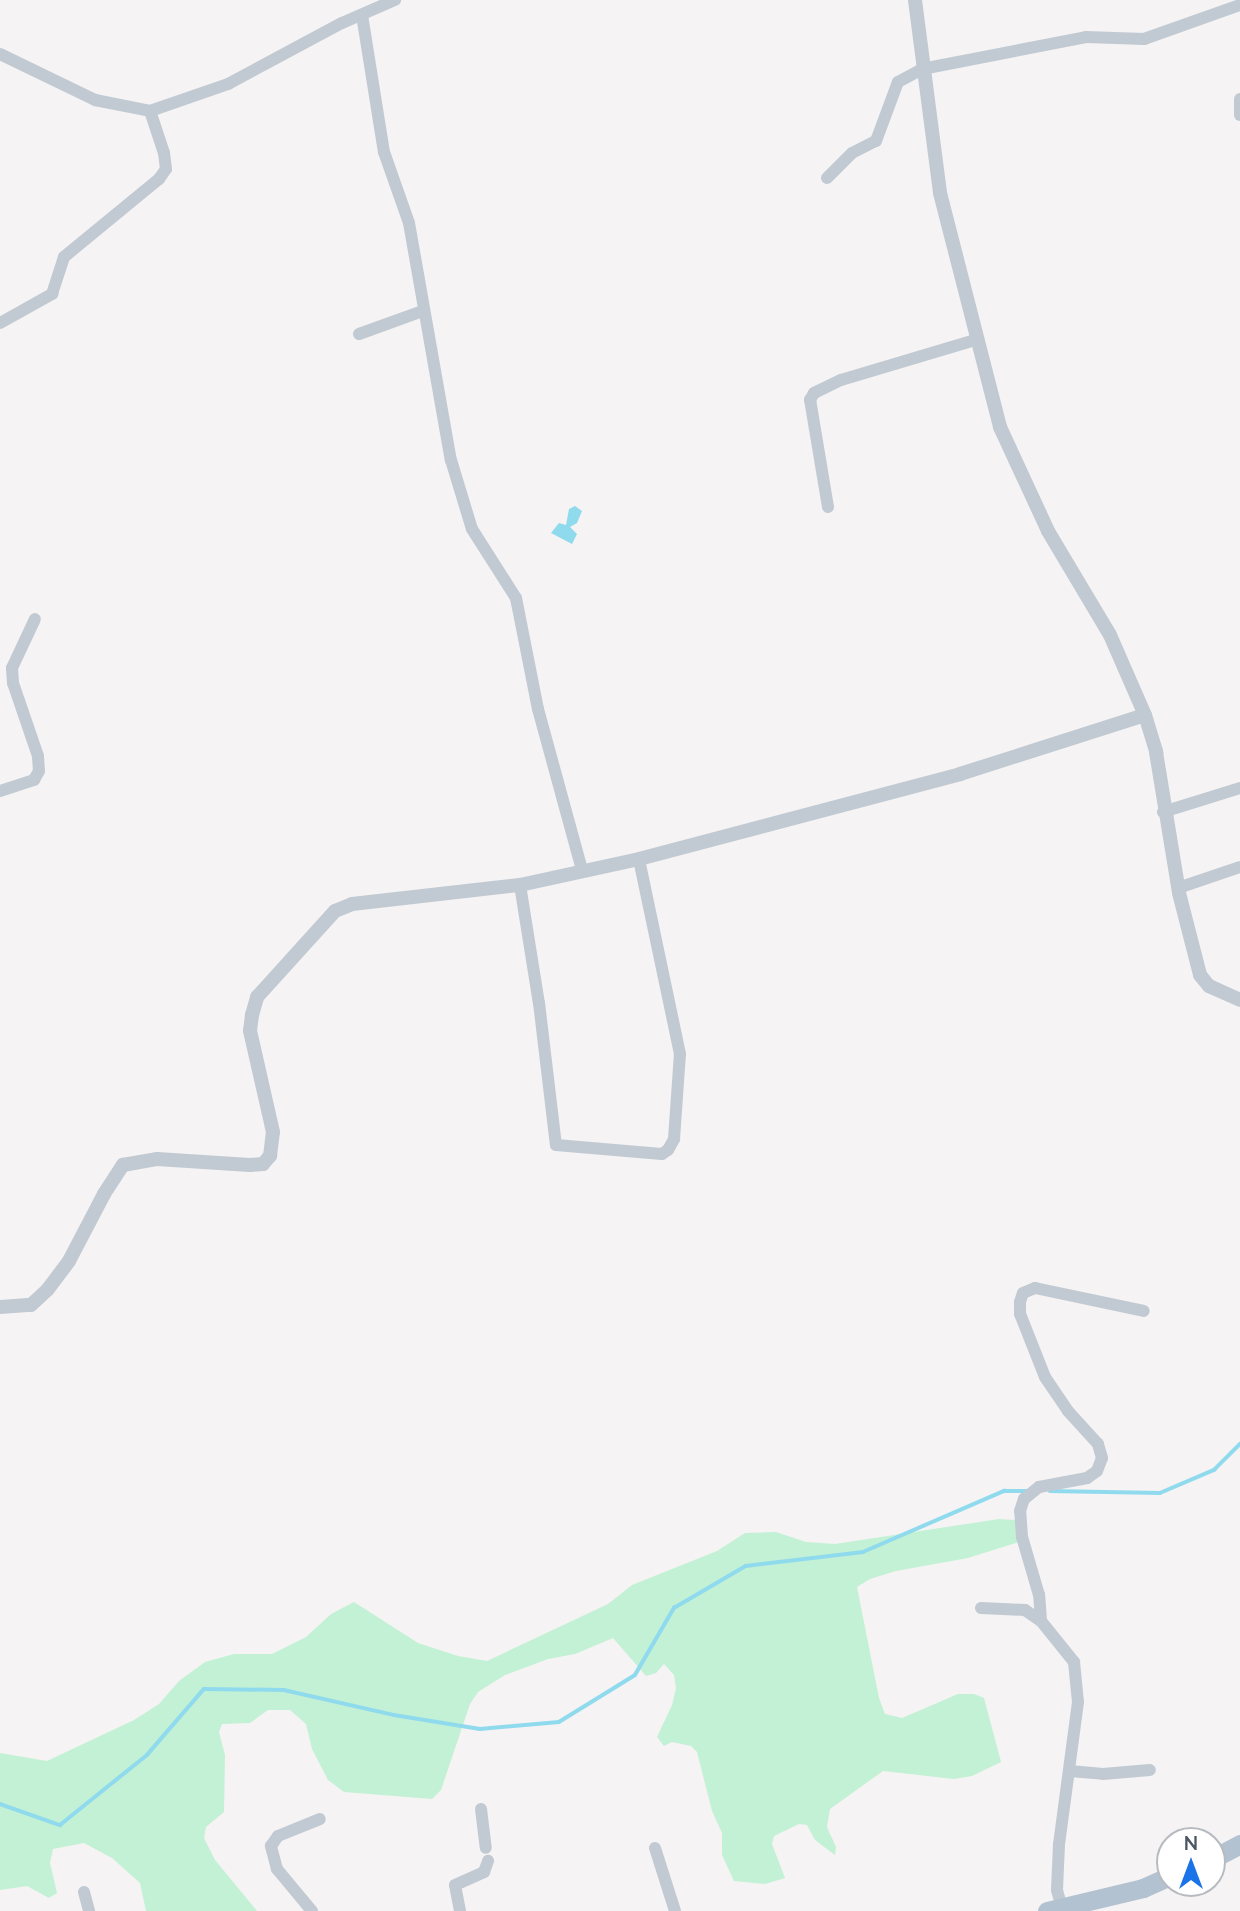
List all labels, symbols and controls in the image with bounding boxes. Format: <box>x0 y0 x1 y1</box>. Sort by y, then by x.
north arrow <box>1156 1827 1226 1897</box>
text: N <box>1184 1831 1198 1855</box>

